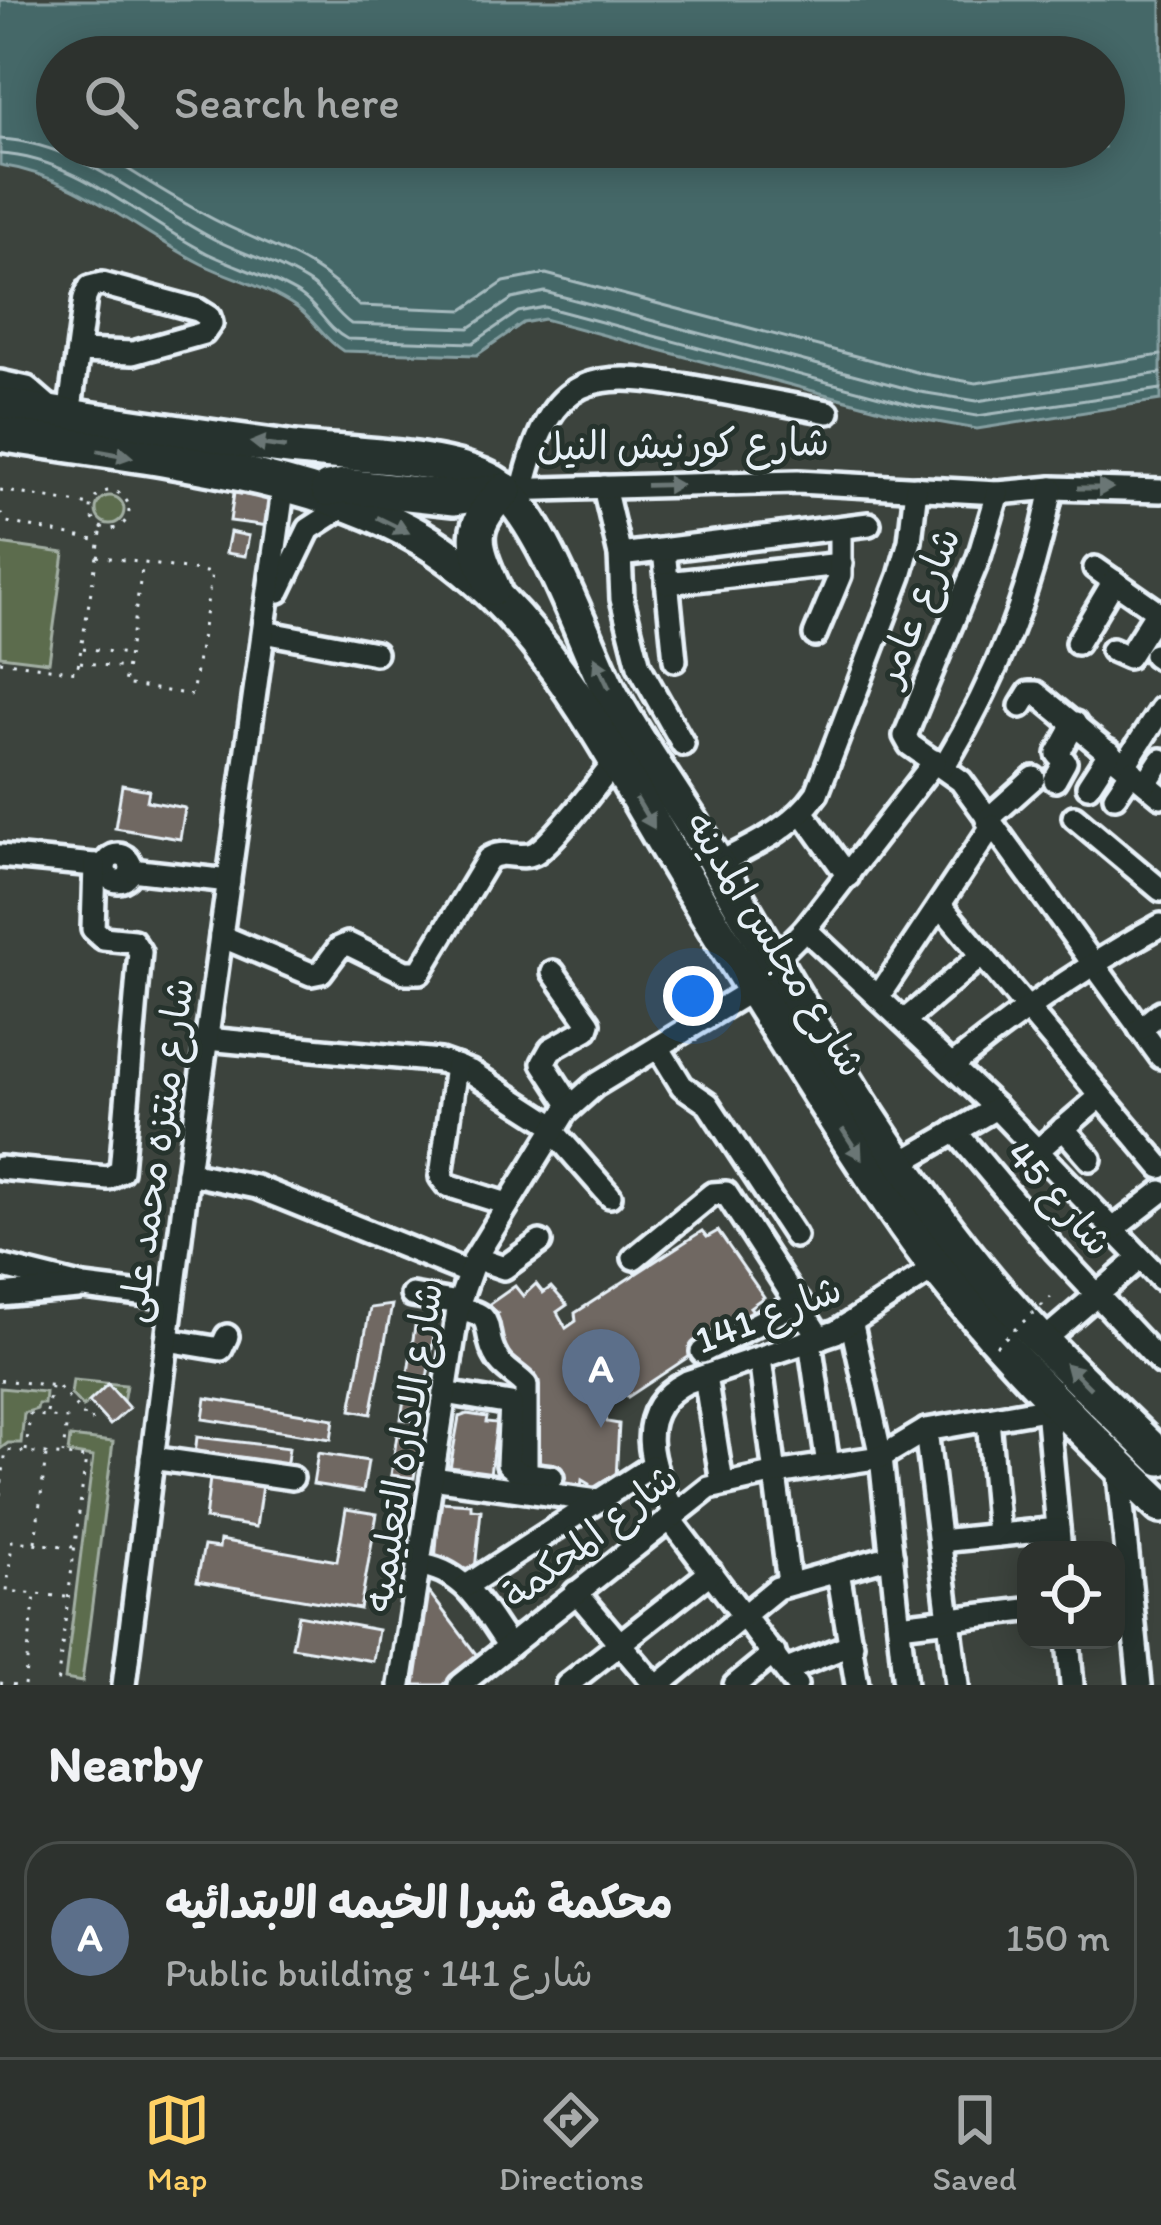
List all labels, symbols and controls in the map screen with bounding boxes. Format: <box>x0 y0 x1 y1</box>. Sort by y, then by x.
search box <box>36 36 1125 168</box>
icon: search <box>78 69 144 135</box>
text: Search here <box>174 75 400 129</box>
street label: شارع كورنيش النيل <box>536 418 830 474</box>
one-way arrow <box>249 435 287 454</box>
one-way arrow <box>97 445 135 463</box>
one-way arrow <box>646 476 684 495</box>
one-way arrow <box>1077 478 1115 498</box>
one-way arrow <box>376 514 410 534</box>
street label: شارع عامر <box>863 520 974 696</box>
one-way arrow <box>591 656 611 691</box>
one-way arrow <box>633 797 655 830</box>
street label: شارع مجلس المدينه <box>672 803 876 1087</box>
your location <box>663 966 723 1026</box>
street label: شارع منتزه محمد على <box>109 975 207 1326</box>
one-way arrow <box>841 1128 863 1160</box>
street label: شارع 45 <box>994 1131 1123 1268</box>
street label: شارع 141 <box>688 1265 849 1367</box>
street label: شارع الاداره التعليميه <box>354 1279 456 1615</box>
pin: A <box>562 1329 640 1428</box>
one-way arrow <box>1064 1362 1092 1390</box>
street label: شارع المحكمة <box>493 1453 689 1622</box>
map controls <box>1017 1541 1125 1649</box>
button: locate <box>1017 1541 1125 1649</box>
text: Nearby <box>48 1733 203 1794</box>
text: محكمة شبرا الخيمه الابتدائيه <box>165 1875 673 1929</box>
text: A <box>78 1914 102 1961</box>
text: 150 m <box>1006 1914 1110 1961</box>
text: Public building · شارع 141 <box>165 1949 593 1996</box>
tab: Map <box>144 2087 210 2198</box>
tab: Directions <box>499 2087 644 2198</box>
tab: Saved <box>933 2087 1017 2198</box>

